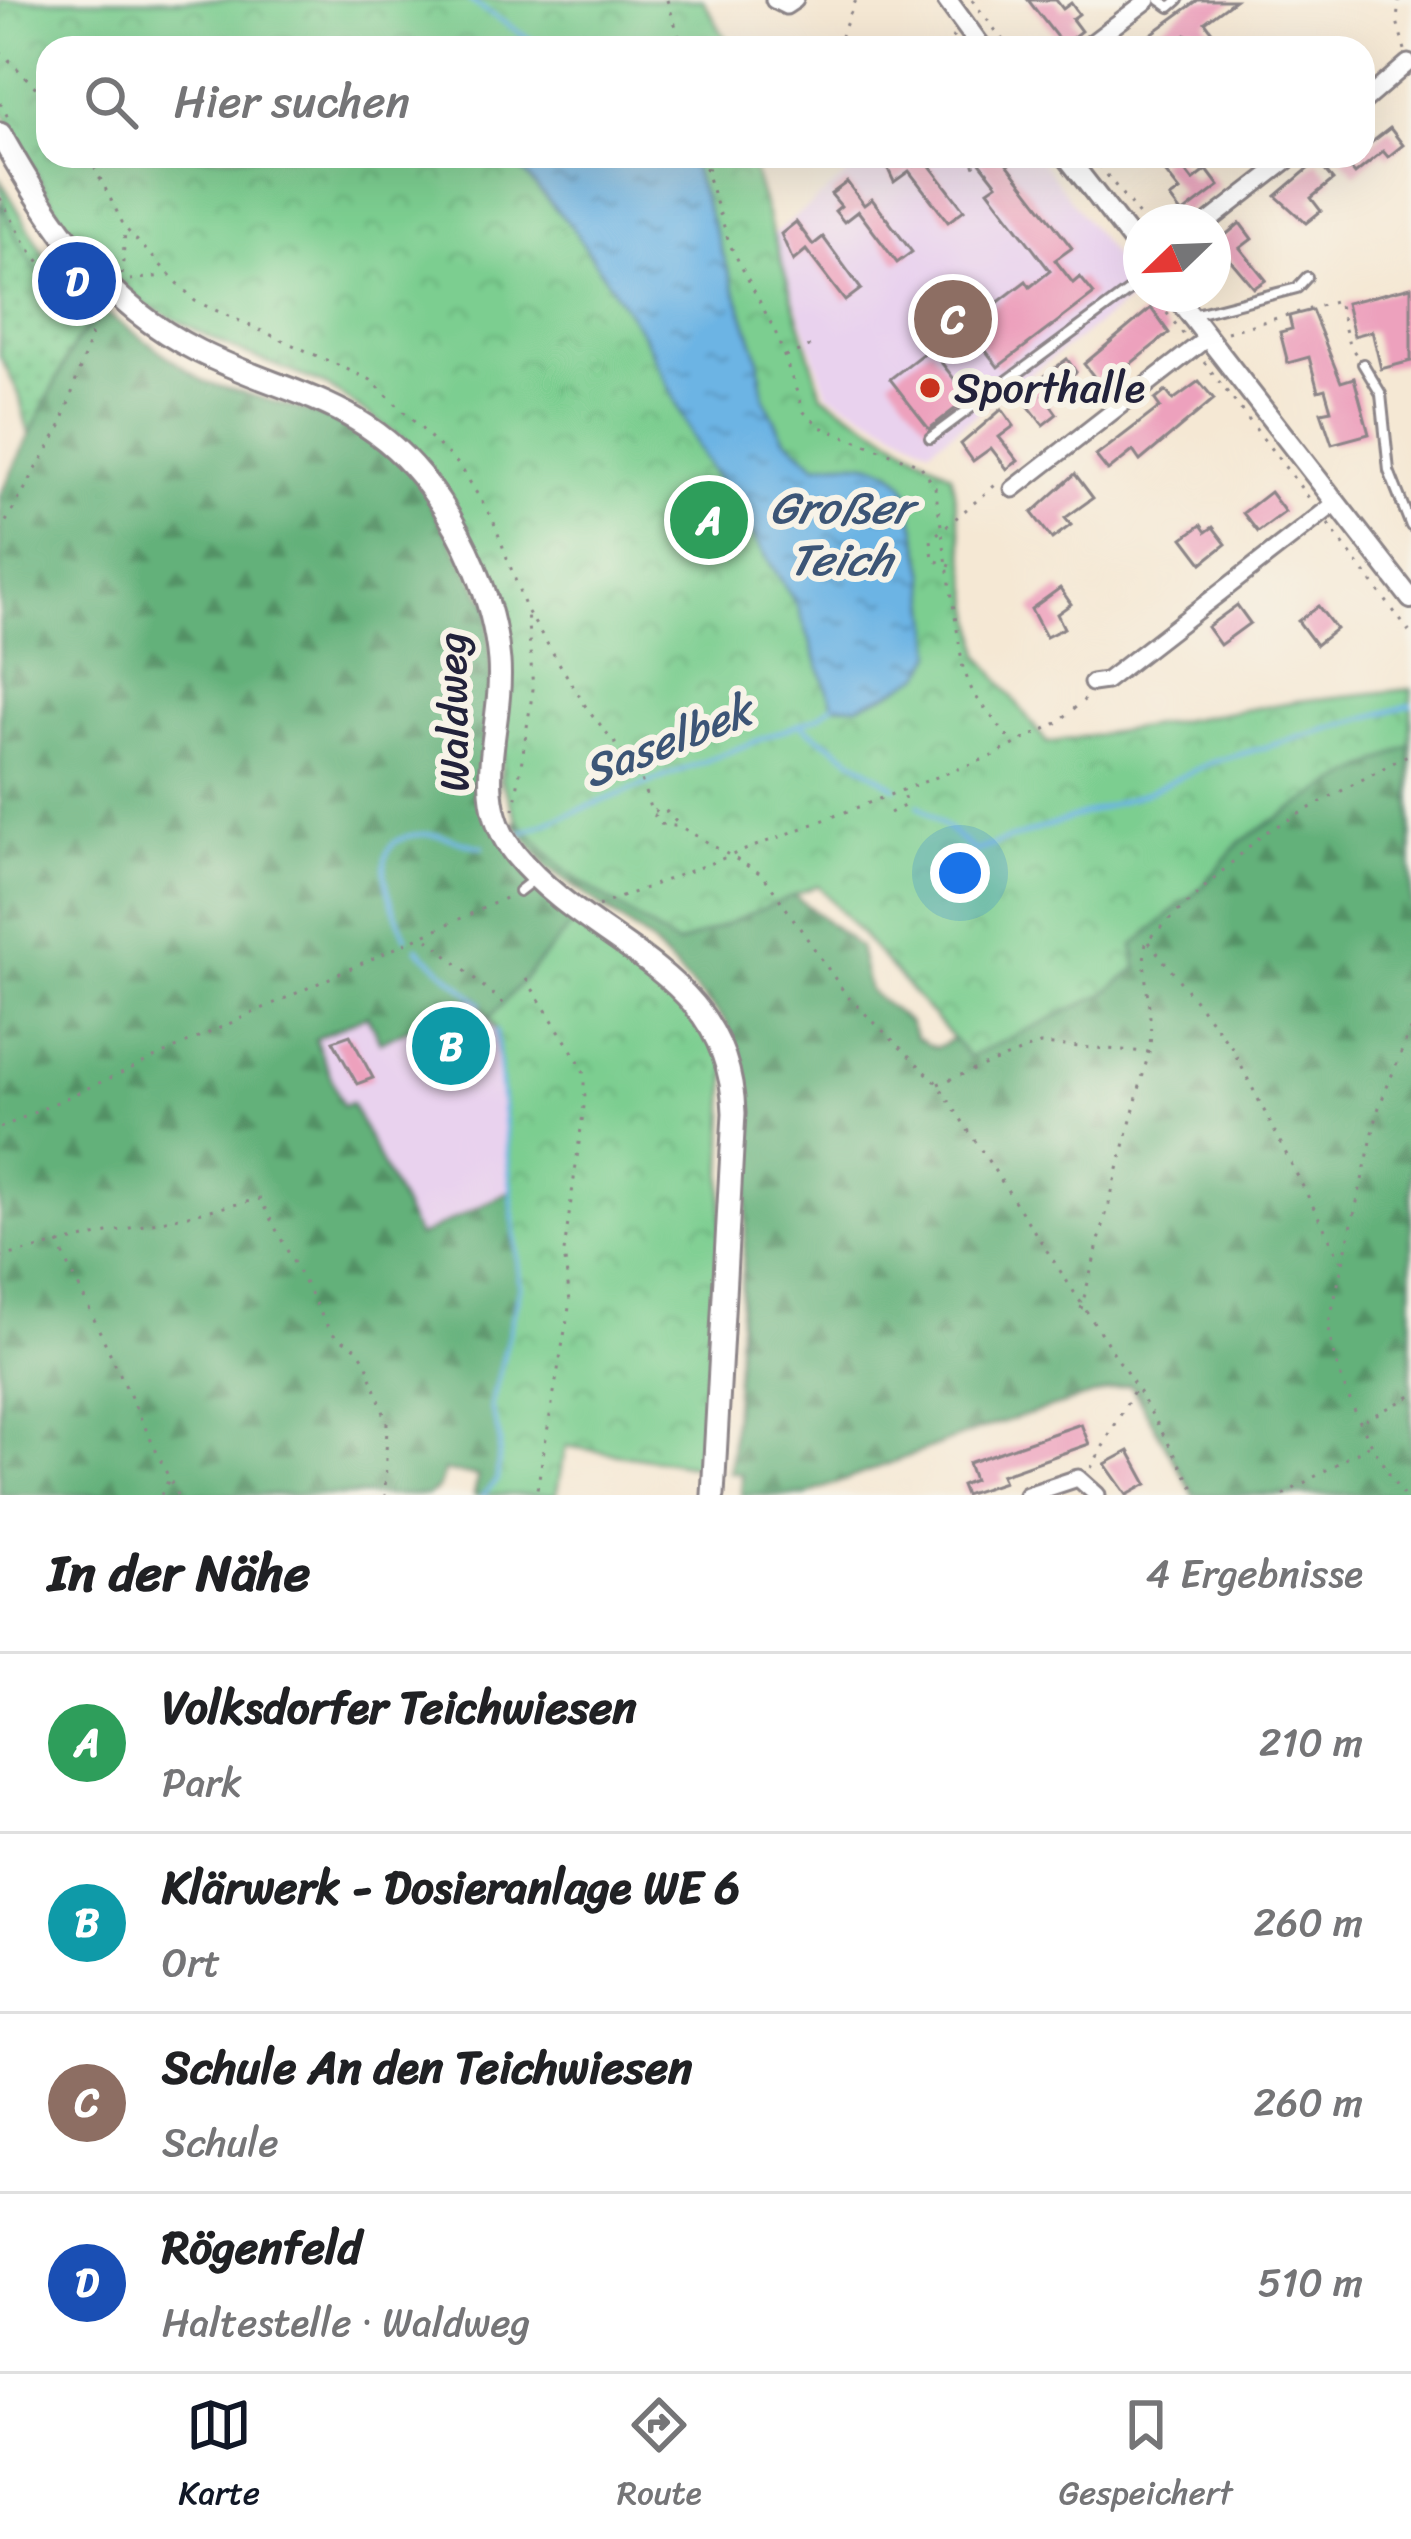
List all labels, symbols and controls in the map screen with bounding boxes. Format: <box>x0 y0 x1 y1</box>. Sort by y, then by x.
search box <box>36 36 1375 168</box>
text: Hier suchen <box>174 62 410 142</box>
icon: search <box>78 69 144 135</box>
north arrow <box>1123 204 1231 312</box>
pin: D <box>38 236 116 326</box>
pin: C <box>914 274 992 364</box>
place label: Sporthalle <box>954 351 1145 425</box>
marker: Sporthalle <box>917 375 943 401</box>
water label: Großer Teich <box>770 468 920 600</box>
pin: A <box>670 475 748 565</box>
street label: Waldweg <box>415 632 491 792</box>
water label: Saselbek <box>570 669 769 811</box>
your location <box>930 843 990 903</box>
pin: B <box>412 1001 490 1091</box>
text: In der Nähe <box>48 1528 310 1618</box>
text: 4 Ergebnisse <box>1146 1539 1363 1608</box>
text: Volksdorfer Teichwiesen <box>162 1668 637 1748</box>
text: A <box>74 1708 100 1777</box>
text: 210 m <box>1259 1708 1363 1777</box>
text: Park <box>162 1748 242 1817</box>
text: Klärwerk - Dosieranlage WE 6 <box>162 1848 740 1928</box>
text: B <box>75 1888 99 1957</box>
text: 260 m <box>1254 1888 1363 1957</box>
text: Ort <box>162 1928 220 1997</box>
text: Schule An den Teichwiesen <box>162 2028 692 2108</box>
text: C <box>75 2068 99 2137</box>
text: 260 m <box>1254 2068 1363 2137</box>
text: Schule <box>162 2108 278 2177</box>
text: Rögenfeld <box>162 2208 362 2288</box>
text: D <box>75 2248 99 2317</box>
text: 510 m <box>1258 2248 1363 2317</box>
text: Haltestelle · Waldweg <box>162 2288 530 2357</box>
tab: Karte <box>178 2392 260 2522</box>
tab: Route <box>617 2392 702 2522</box>
tab: Gespeichert <box>1059 2392 1232 2522</box>

